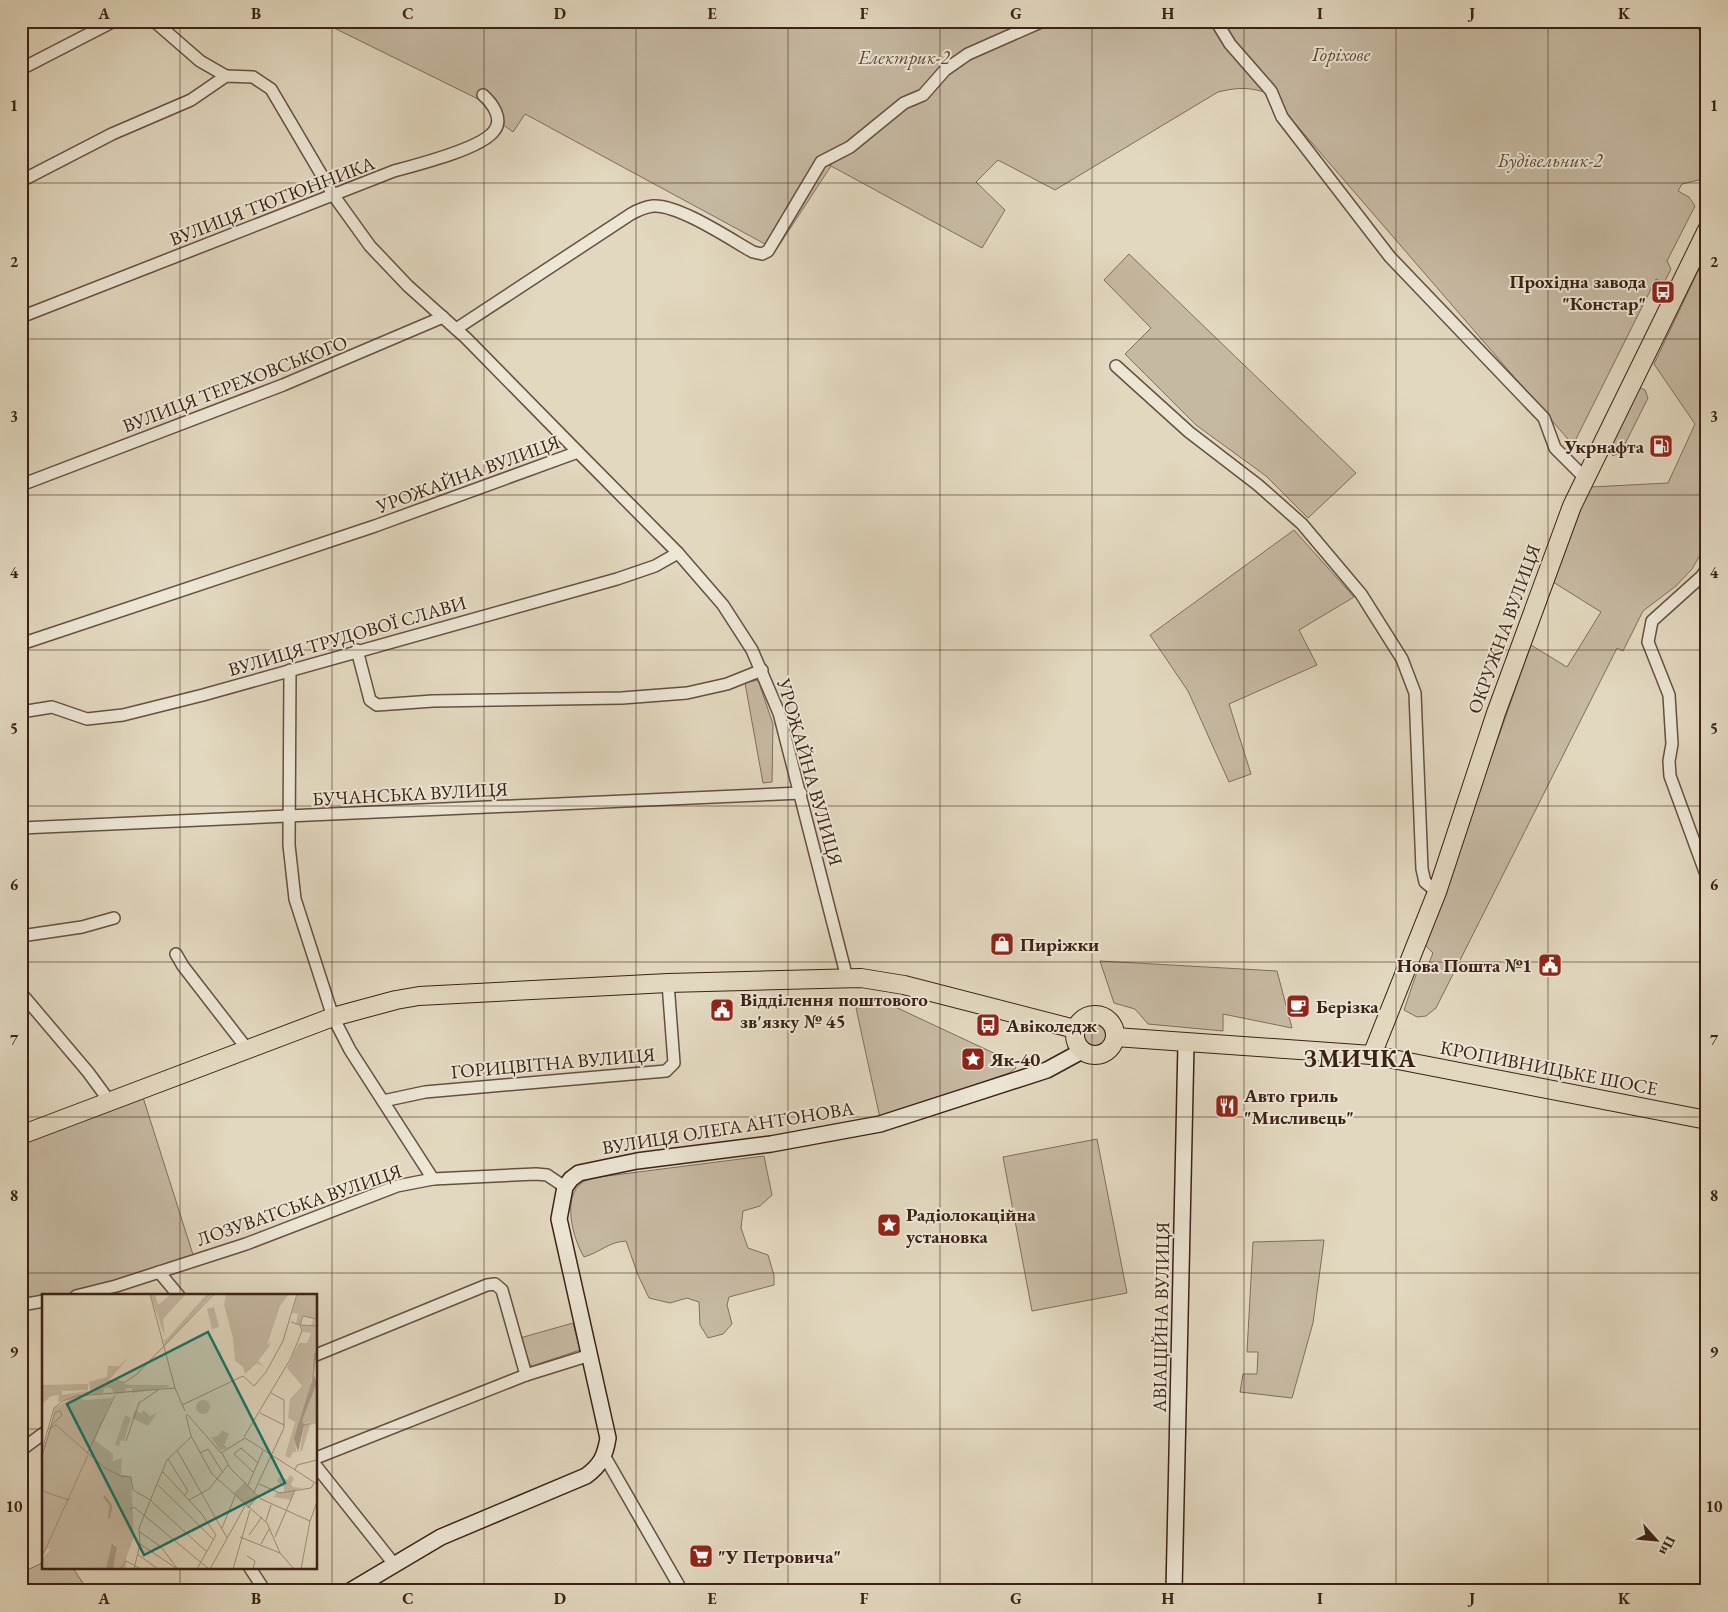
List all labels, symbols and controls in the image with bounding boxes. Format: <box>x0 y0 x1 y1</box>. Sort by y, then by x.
text: A <box>97 3 110 24</box>
text: B <box>251 3 261 24</box>
text: C <box>402 3 414 24</box>
text: D <box>554 3 566 24</box>
text: E <box>707 3 717 24</box>
text: F <box>860 3 869 24</box>
text: G <box>1010 3 1022 24</box>
text: H <box>1162 3 1175 24</box>
text: I <box>1317 3 1323 24</box>
text: J <box>1467 3 1475 24</box>
text: K <box>1618 3 1631 24</box>
park label: Горіхове <box>1311 42 1371 67</box>
park label: Електрик-2 <box>857 45 951 70</box>
text: 1 <box>10 95 18 116</box>
text: 1 <box>1710 95 1718 116</box>
park label: Будівельник-2 <box>1497 148 1603 173</box>
street label: ВУЛИЦЯ ТЮТЮННИКА <box>166 150 379 252</box>
text: 2 <box>10 251 19 272</box>
text: 2 <box>1710 251 1719 272</box>
place label: Прохідна завода "Констар" <box>1510 269 1647 316</box>
bus stop icon: Прохідна завода "Констар" <box>1650 279 1676 305</box>
street label: ВУЛИЦЯ ТЕРЕХОВСЬКОГО <box>119 330 351 438</box>
text: 3 <box>10 406 18 427</box>
text: 3 <box>1710 406 1718 427</box>
street label: УРОЖАЙНА ВУЛИЦЯ <box>372 429 564 519</box>
fuel station icon: Укрнафта <box>1648 433 1674 459</box>
place label: Укрнафта <box>1563 434 1645 459</box>
street label: ОКРУЖНА ВУЛИЦЯ <box>1462 541 1546 717</box>
text: 4 <box>10 562 19 583</box>
text: 4 <box>1710 562 1719 583</box>
street label: ВУЛИЦЯ ТРУДОВОЇ СЛАВИ <box>225 590 469 682</box>
street label: УРОЖАЙНА ВУЛИЦЯ <box>771 674 849 869</box>
text: 5 <box>10 718 18 739</box>
text: 5 <box>1710 718 1718 739</box>
street label: БУЧАНСЬКА ВУЛИЦЯ <box>311 776 509 812</box>
text: 6 <box>10 874 19 895</box>
text: 6 <box>1710 874 1719 895</box>
shop icon: Пиріжки <box>989 931 1015 957</box>
place label: Пиріжки <box>1020 932 1099 957</box>
public building icon: Нова Пошта №1 <box>1537 952 1563 978</box>
place label: Нова Пошта №1 <box>1397 953 1532 978</box>
place label: Відділення поштового зв'язку № 45 <box>740 987 928 1034</box>
cafe icon: Берізка <box>1285 993 1311 1019</box>
place label: Берізка <box>1316 994 1379 1019</box>
public building icon: Відділення поштового зв'язку № 45 <box>709 997 735 1023</box>
bus stop icon: Авіколедж <box>975 1012 1001 1038</box>
place label: Авіколедж <box>1005 1013 1098 1038</box>
text: 7 <box>10 1029 19 1050</box>
text: 7 <box>1710 1029 1719 1050</box>
street label: КРОПИВНИЦЬКЕ ШОСЕ <box>1438 1035 1660 1101</box>
street label: ГОРИЦВІТНА ВУЛИЦЯ <box>450 1042 656 1084</box>
district label: ЗМИЧКА <box>1304 1043 1416 1074</box>
place icon: Як-40 <box>960 1046 986 1072</box>
place label: Як-40 <box>989 1047 1040 1072</box>
place label: Авто гриль "Мисливець" <box>1243 1083 1354 1130</box>
restaurant icon: Авто гриль "Мисливець" <box>1214 1093 1240 1119</box>
street label: ВУЛИЦЯ ОЛЕГА АНТОНОВА <box>600 1096 857 1160</box>
street label: ЛОЗУВАТСЬКА ВУЛИЦЯ <box>193 1158 405 1252</box>
text: 8 <box>10 1185 18 1206</box>
text: 8 <box>1710 1185 1718 1206</box>
place label: Радіолокаційна установка <box>906 1202 1036 1249</box>
place icon: Радіолокаційна установка <box>876 1212 902 1238</box>
street label: АВІАЦІЙНА ВУЛИЦЯ <box>1147 1221 1175 1414</box>
inset map <box>42 1294 318 1570</box>
text: 9 <box>10 1341 19 1362</box>
text: 9 <box>1710 1341 1719 1362</box>
text: 10 <box>6 1496 23 1517</box>
text: 10 <box>1706 1496 1723 1517</box>
north arrow <box>1630 1514 1680 1564</box>
text: Пн <box>1655 1533 1680 1559</box>
supermarket icon: "У Петровича" <box>688 1543 714 1569</box>
place label: "У Петровича" <box>718 1544 841 1569</box>
text: A <box>97 1588 110 1609</box>
text: B <box>251 1588 261 1609</box>
text: C <box>402 1588 414 1609</box>
text: D <box>554 1588 566 1609</box>
text: E <box>707 1588 717 1609</box>
text: F <box>860 1588 869 1609</box>
text: G <box>1010 1588 1022 1609</box>
text: H <box>1162 1588 1175 1609</box>
text: I <box>1317 1588 1323 1609</box>
text: J <box>1467 1588 1475 1609</box>
text: K <box>1618 1588 1631 1609</box>

